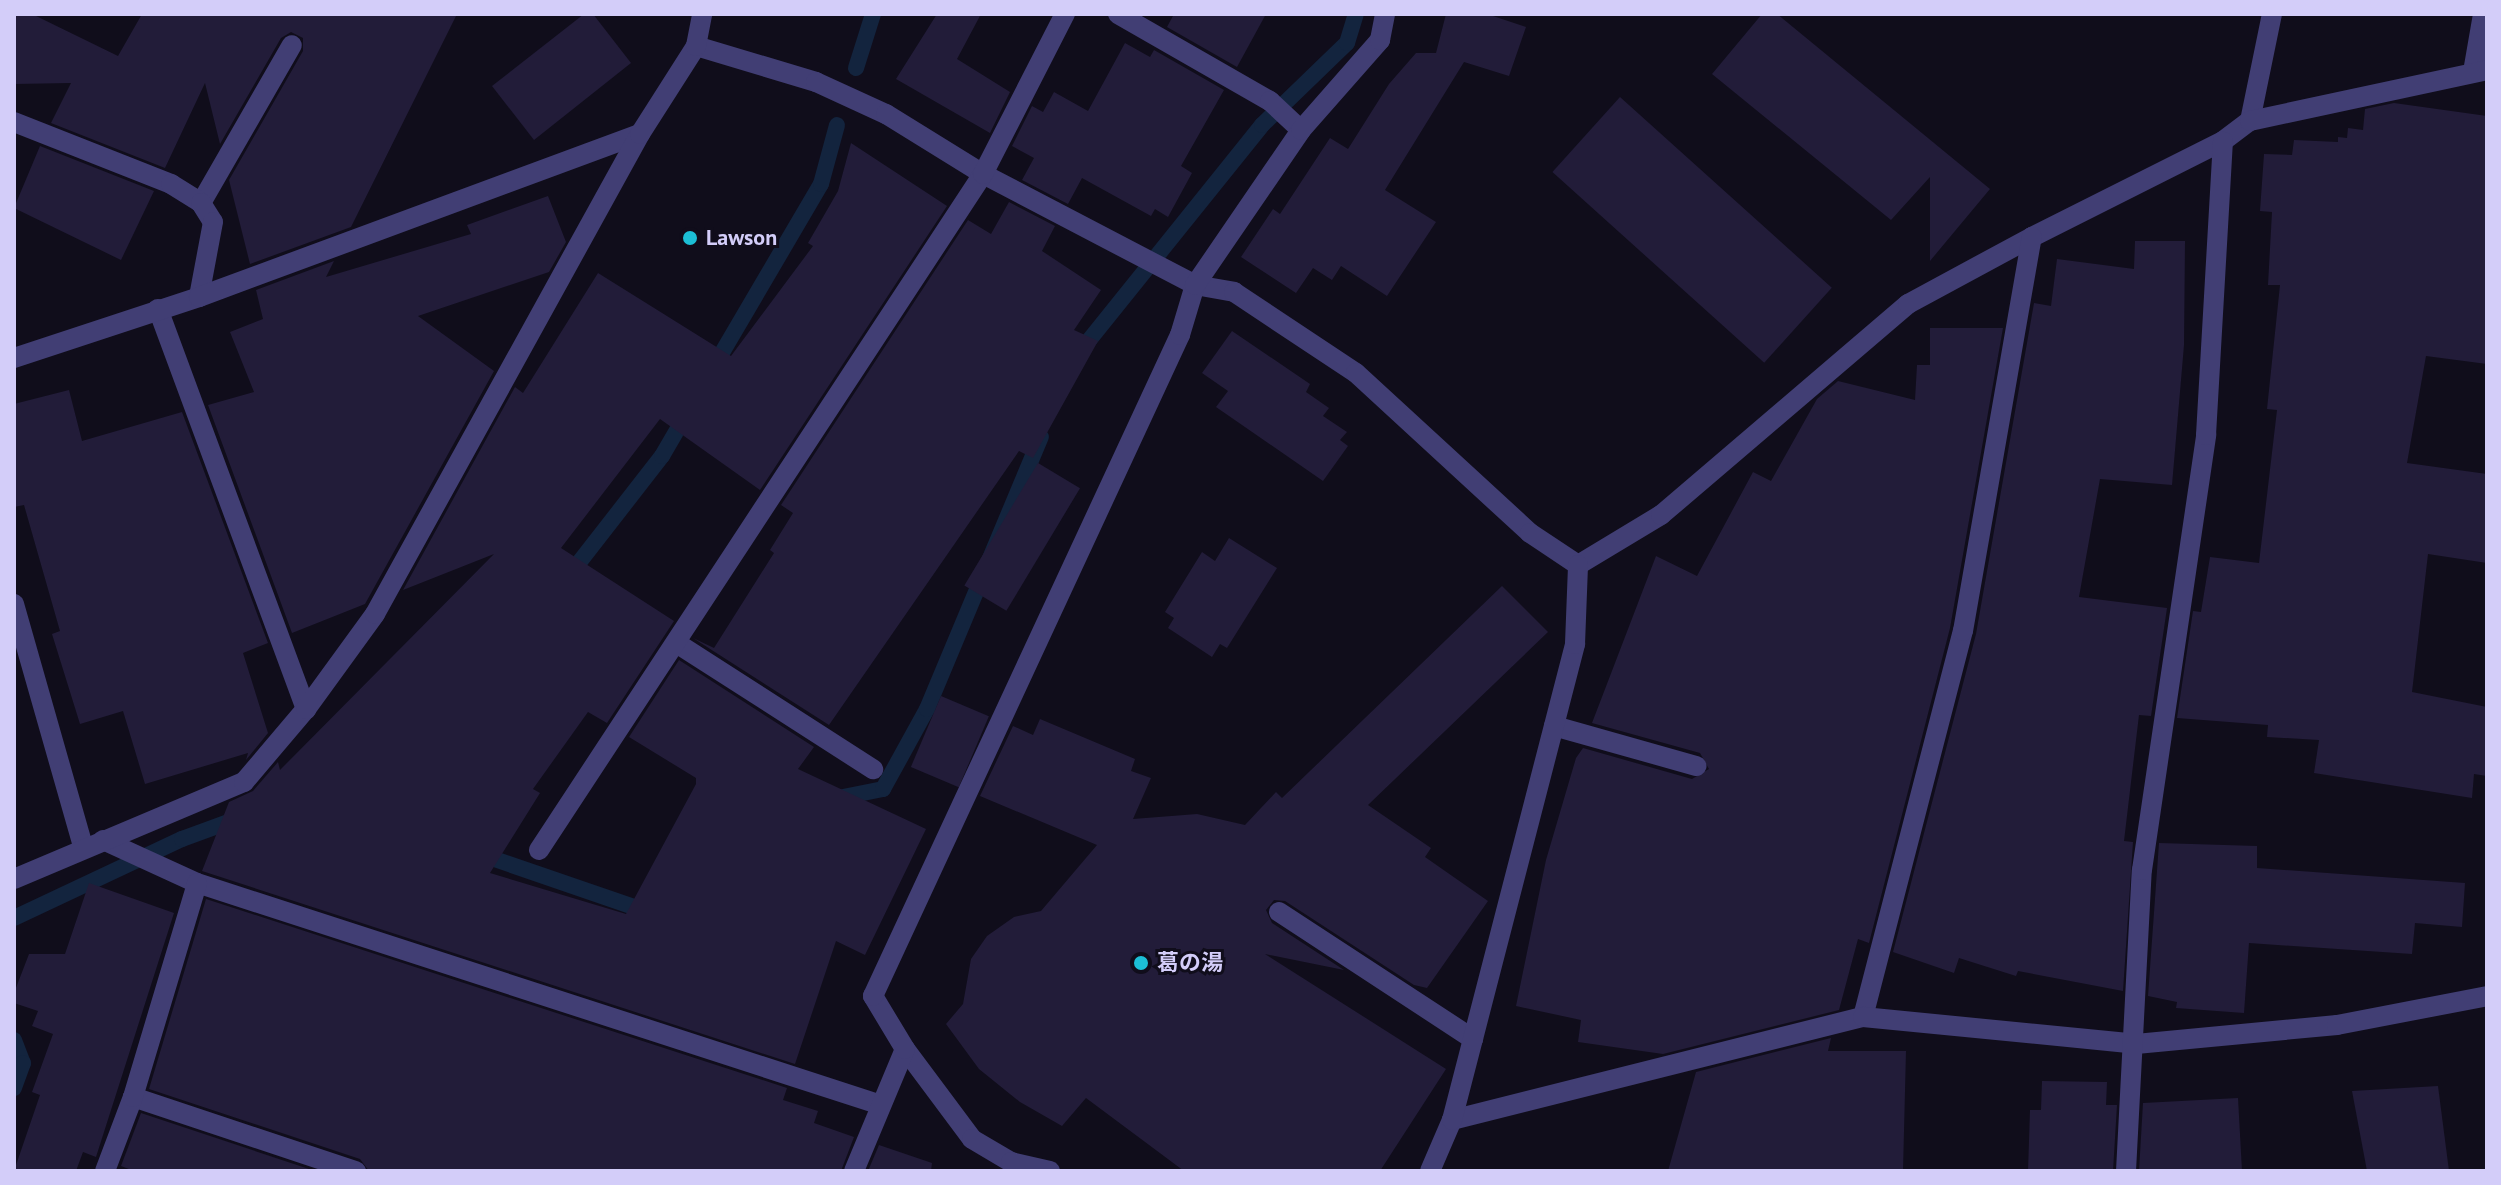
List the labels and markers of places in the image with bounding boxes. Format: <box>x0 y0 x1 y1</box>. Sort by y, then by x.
place label: Lawson <box>706 225 777 251</box>
marker: Lawson <box>681 229 699 247</box>
place label: 葛の湯 <box>1157 950 1223 976</box>
marker: 葛の湯 <box>1132 954 1150 972</box>

